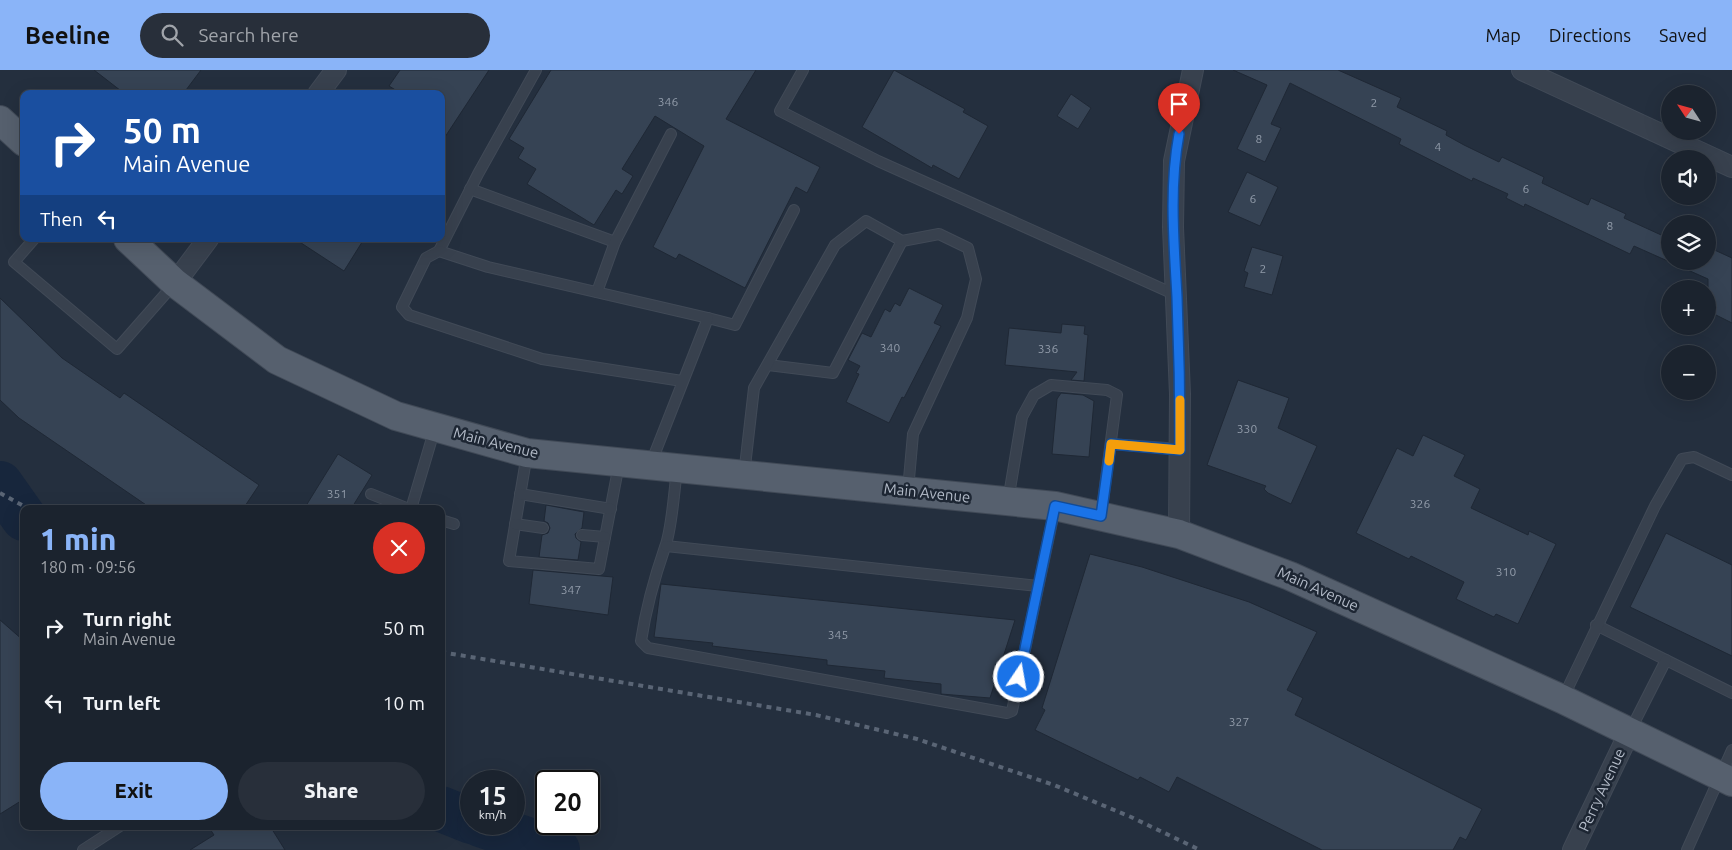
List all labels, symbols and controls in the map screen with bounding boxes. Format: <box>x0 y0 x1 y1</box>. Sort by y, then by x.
search box <box>140 13 490 58</box>
icon: search <box>158 21 186 49</box>
text: Beeline <box>25 22 110 49</box>
text: Search here <box>198 24 299 46</box>
text: Map <box>1485 25 1521 45</box>
text: Directions <box>1549 25 1631 45</box>
text: Saved <box>1659 25 1707 45</box>
pin <box>1158 83 1200 134</box>
north arrow <box>1661 85 1716 140</box>
map controls <box>1661 85 1716 400</box>
icon: arrive <box>1165 90 1193 118</box>
house number: 346 <box>658 95 678 108</box>
house number: 2 <box>1371 96 1377 109</box>
icon: right <box>40 110 105 175</box>
text: 50 m <box>123 110 201 150</box>
house number: 8 <box>1256 132 1263 145</box>
house number: 4 <box>1435 140 1442 153</box>
button: sound <box>1661 150 1716 205</box>
text: Main Avenue <box>123 151 251 176</box>
house number: 6 <box>1523 182 1530 195</box>
house number: 6 <box>1250 192 1257 205</box>
icon: left <box>93 205 121 233</box>
text: Then <box>40 208 83 230</box>
button: layers <box>1661 215 1716 270</box>
house number: 8 <box>1607 219 1614 232</box>
house number: 2 <box>1260 262 1266 275</box>
button: + <box>1661 280 1716 335</box>
house number: 340 <box>880 341 900 354</box>
house number: 336 <box>1038 342 1058 355</box>
button: − <box>1661 345 1716 400</box>
house number: 330 <box>1237 422 1257 435</box>
street label: Main Avenue <box>452 424 540 461</box>
street label: Main Avenue <box>883 480 971 505</box>
house number: 351 <box>327 487 347 500</box>
house number: 326 <box>1410 497 1430 510</box>
text: 1 min <box>40 522 116 556</box>
button: close <box>373 522 425 574</box>
text: 180 m · 09:56 <box>40 558 136 576</box>
street label: Main Avenue <box>1275 563 1361 614</box>
house number: 310 <box>1496 565 1516 578</box>
house number: 347 <box>561 583 581 596</box>
text: Turn right <box>83 608 171 630</box>
icon: right <box>40 614 68 642</box>
text: 50 m <box>383 617 425 639</box>
house number: 345 <box>828 628 848 641</box>
text: Main Avenue <box>83 630 176 648</box>
position arrow <box>992 650 1044 702</box>
icon: left <box>40 689 68 717</box>
text: Turn left <box>83 692 161 714</box>
text: 10 m <box>383 692 425 714</box>
house number: 327 <box>1229 715 1249 728</box>
street label: Perry Avenue <box>1575 745 1628 834</box>
button: Exit <box>40 762 228 820</box>
button: Share <box>238 762 425 820</box>
speed limit sign: 20 <box>535 770 600 835</box>
text: 15 <box>478 782 507 810</box>
text: km/h <box>479 808 506 821</box>

